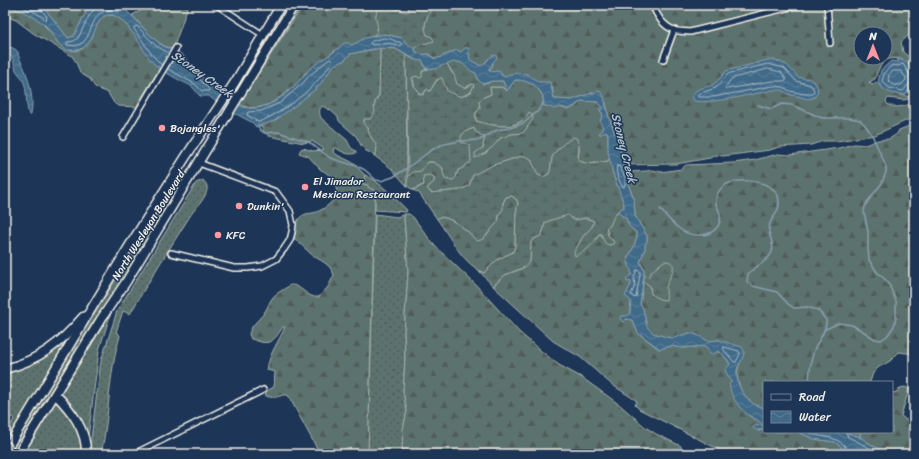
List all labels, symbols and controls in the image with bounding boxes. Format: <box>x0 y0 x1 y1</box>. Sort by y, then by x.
north arrow <box>853 26 893 66</box>
text: N <box>868 27 877 46</box>
water label: Stoney Creek <box>166 44 239 104</box>
water label: Stoney Creek <box>605 111 644 187</box>
place label: Bojangles' <box>170 119 221 138</box>
marker: Bojangles' <box>157 123 167 133</box>
street label: North Wesleyan Boulevard <box>107 165 191 284</box>
place label: El Jimador Mexican Restaurant <box>313 172 411 204</box>
marker: El Jimador Mexican Restaurant <box>300 182 310 192</box>
place label: Dunkin' <box>247 197 284 216</box>
marker: Dunkin' <box>234 201 244 211</box>
place label: KFC <box>226 226 246 245</box>
marker: KFC <box>213 230 223 240</box>
legend <box>763 381 893 433</box>
text: Road <box>799 386 826 408</box>
text: Water <box>799 406 832 428</box>

